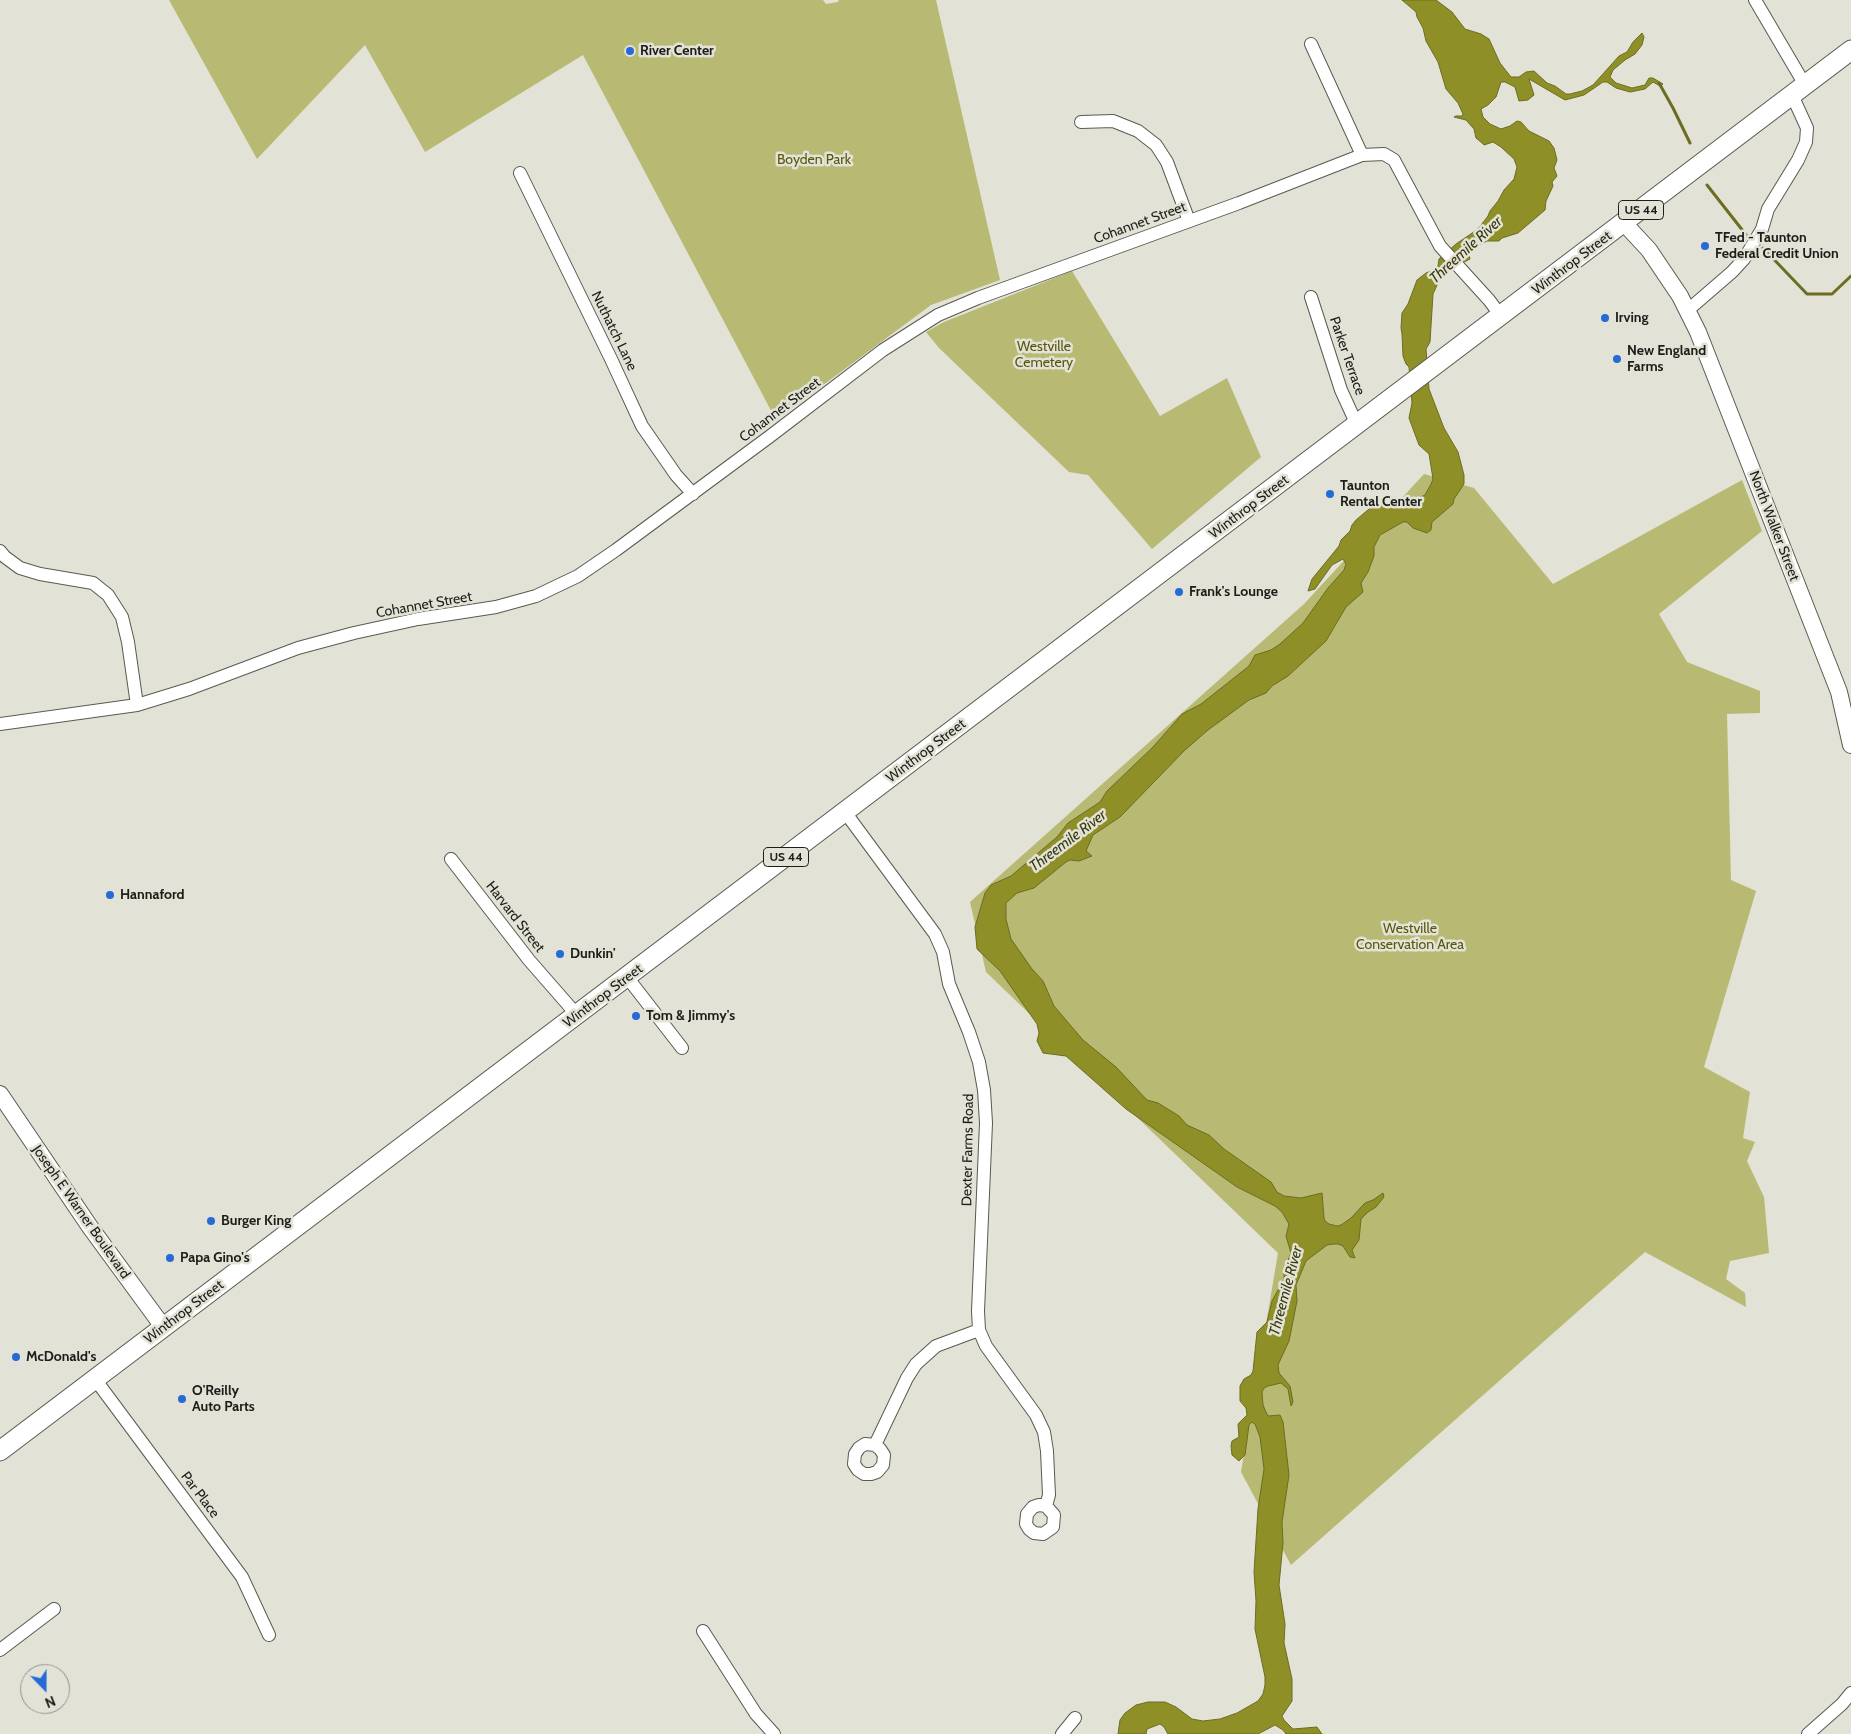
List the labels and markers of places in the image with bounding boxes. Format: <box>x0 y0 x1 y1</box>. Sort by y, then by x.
place label: River Center <box>640 43 714 59</box>
marker: River Center <box>624 45 636 57</box>
place label: TFed - Taunton Federal Credit Union <box>1715 230 1839 262</box>
marker: TFed - Taunton Federal Credit Union <box>1699 240 1711 252</box>
place label: Irving <box>1615 310 1648 326</box>
marker: Irving <box>1599 312 1611 324</box>
place label: New England Farms <box>1627 343 1706 376</box>
marker: New England Farms <box>1611 353 1623 365</box>
place label: Taunton Rental Center <box>1340 478 1422 511</box>
marker: Taunton Rental Center <box>1324 488 1336 500</box>
place label: Frank's Lounge <box>1189 584 1278 600</box>
marker: Frank's Lounge <box>1173 586 1185 598</box>
place label: Hannaford <box>120 887 185 903</box>
marker: Hannaford <box>104 889 116 901</box>
place label: Dunkin' <box>570 946 616 962</box>
marker: Dunkin' <box>554 948 566 960</box>
place label: Tom & Jimmy's <box>646 1008 735 1024</box>
marker: Tom & Jimmy's <box>630 1010 642 1022</box>
place label: Burger King <box>221 1213 291 1229</box>
marker: Burger King <box>205 1215 217 1227</box>
place label: Papa Gino's <box>180 1250 250 1266</box>
marker: Papa Gino's <box>164 1252 176 1264</box>
place label: McDonald's <box>26 1349 96 1365</box>
marker: McDonald's <box>10 1351 22 1363</box>
place label: O'Reilly Auto Parts <box>192 1383 255 1415</box>
marker: O'Reilly Auto Parts <box>176 1393 188 1405</box>

